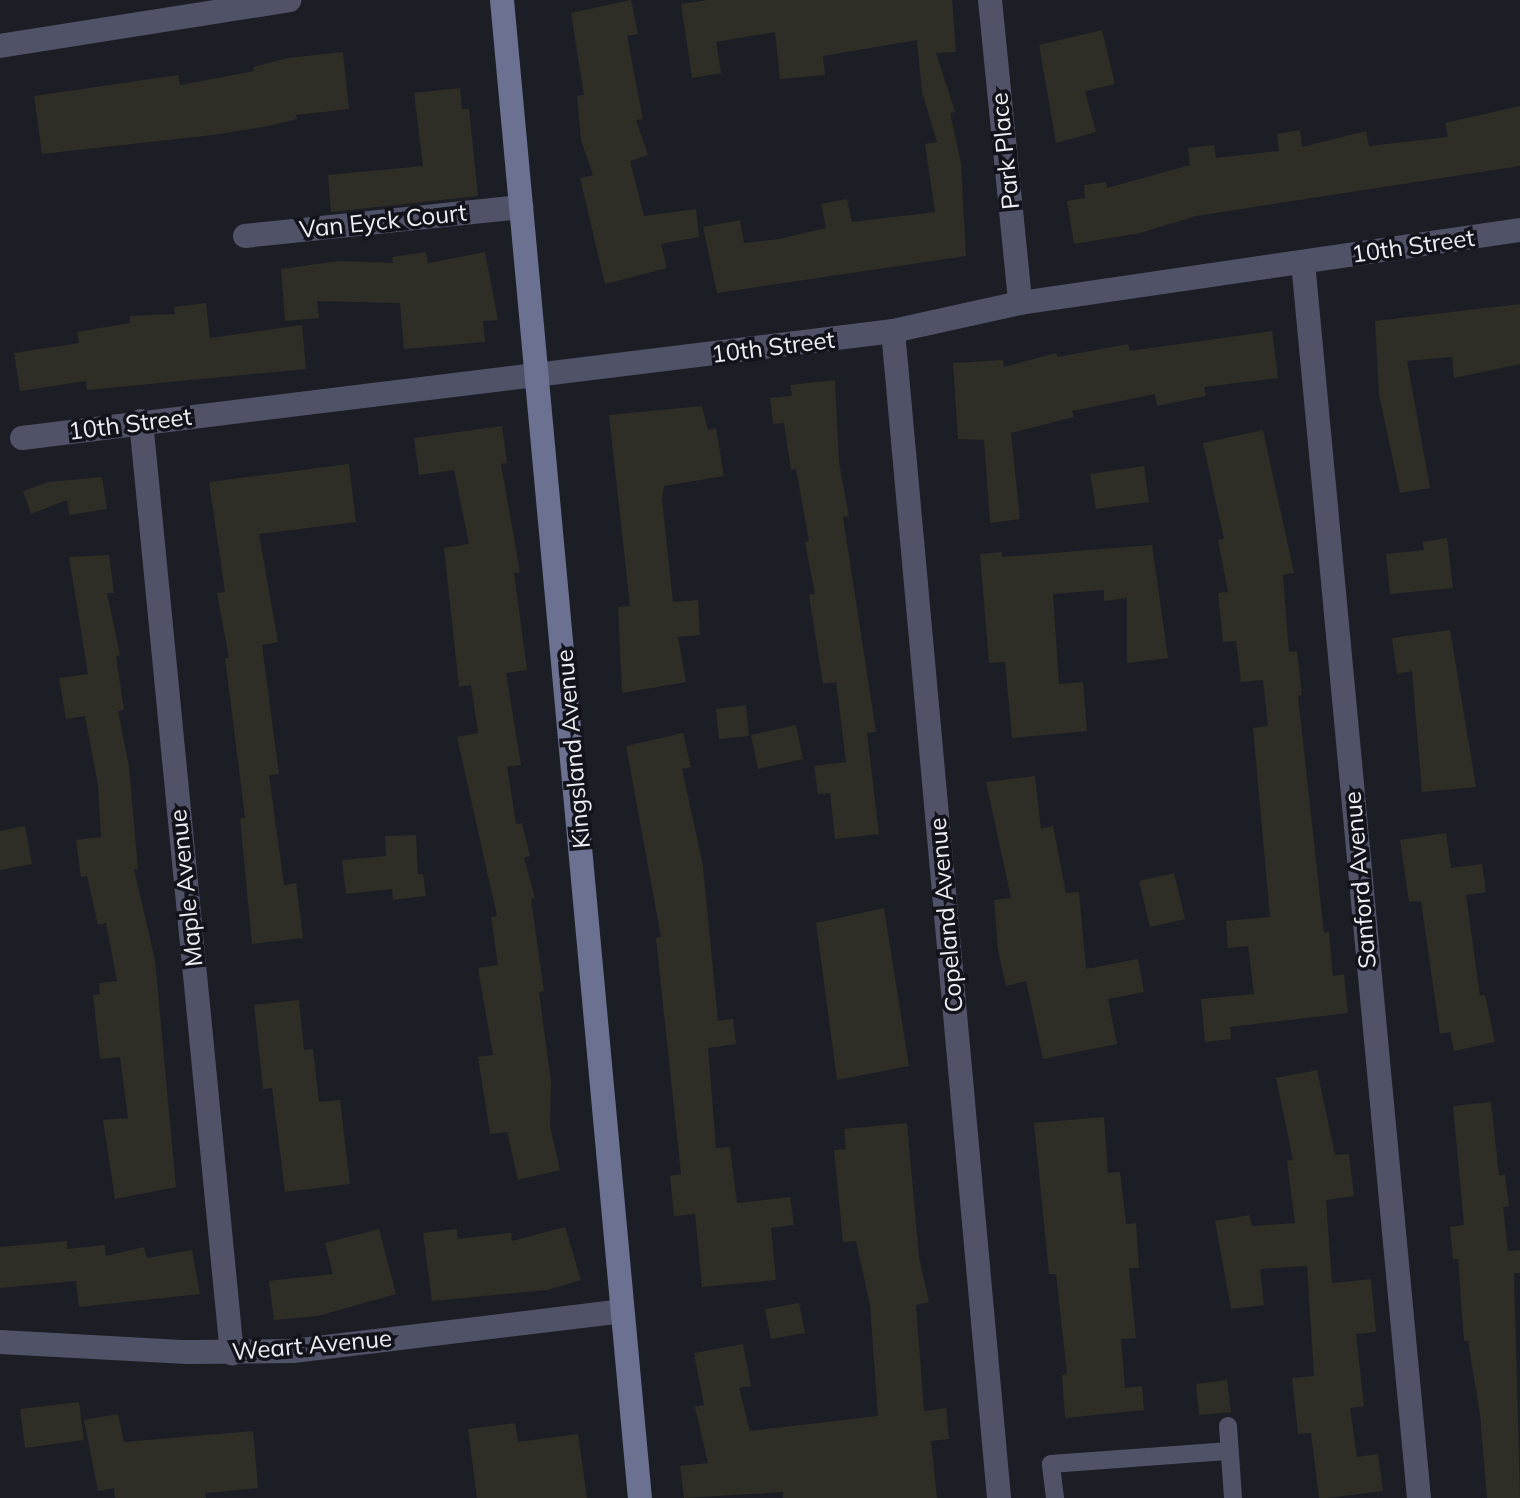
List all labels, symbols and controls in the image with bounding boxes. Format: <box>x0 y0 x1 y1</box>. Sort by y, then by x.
street label: Park Place <box>985 91 1025 211</box>
street label: Van Eyck Court <box>298 198 468 244</box>
street label: 10th Street <box>1350 223 1476 269</box>
street label: 10th Street <box>710 325 836 369</box>
street label: 10th Street <box>67 402 193 446</box>
street label: Kingsland Avenue <box>550 648 596 850</box>
street label: Sanford Avenue <box>1338 790 1382 970</box>
street label: Maple Avenue <box>163 808 209 968</box>
street label: Copeland Avenue <box>923 817 969 1013</box>
street label: Weart Avenue <box>231 1324 393 1366</box>

